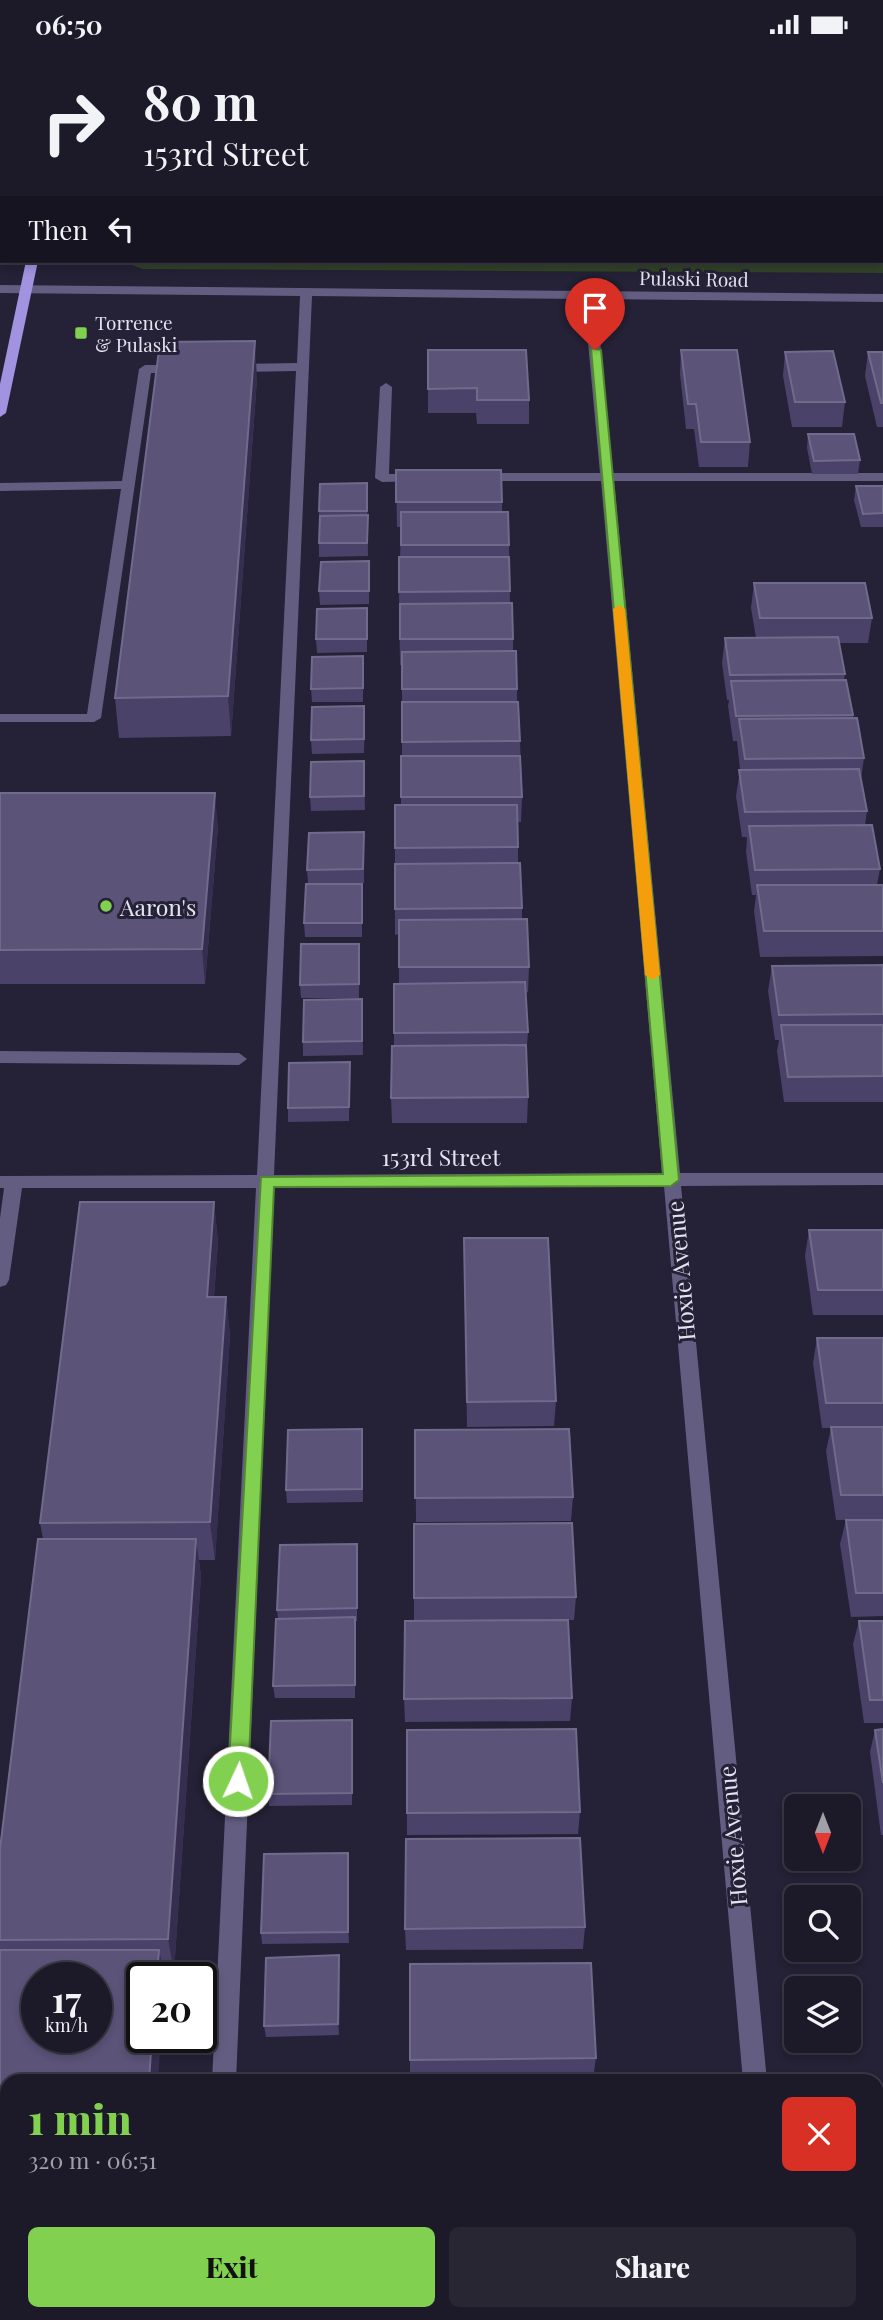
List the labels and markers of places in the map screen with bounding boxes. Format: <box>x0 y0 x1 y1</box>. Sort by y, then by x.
pin <box>565 278 625 350</box>
place label: Torrence & Pulaski <box>95 309 178 357</box>
marker: Torrence & Pulaski <box>73 325 89 341</box>
place label: Aaron's <box>119 891 196 922</box>
marker: Aaron's <box>98 898 114 914</box>

